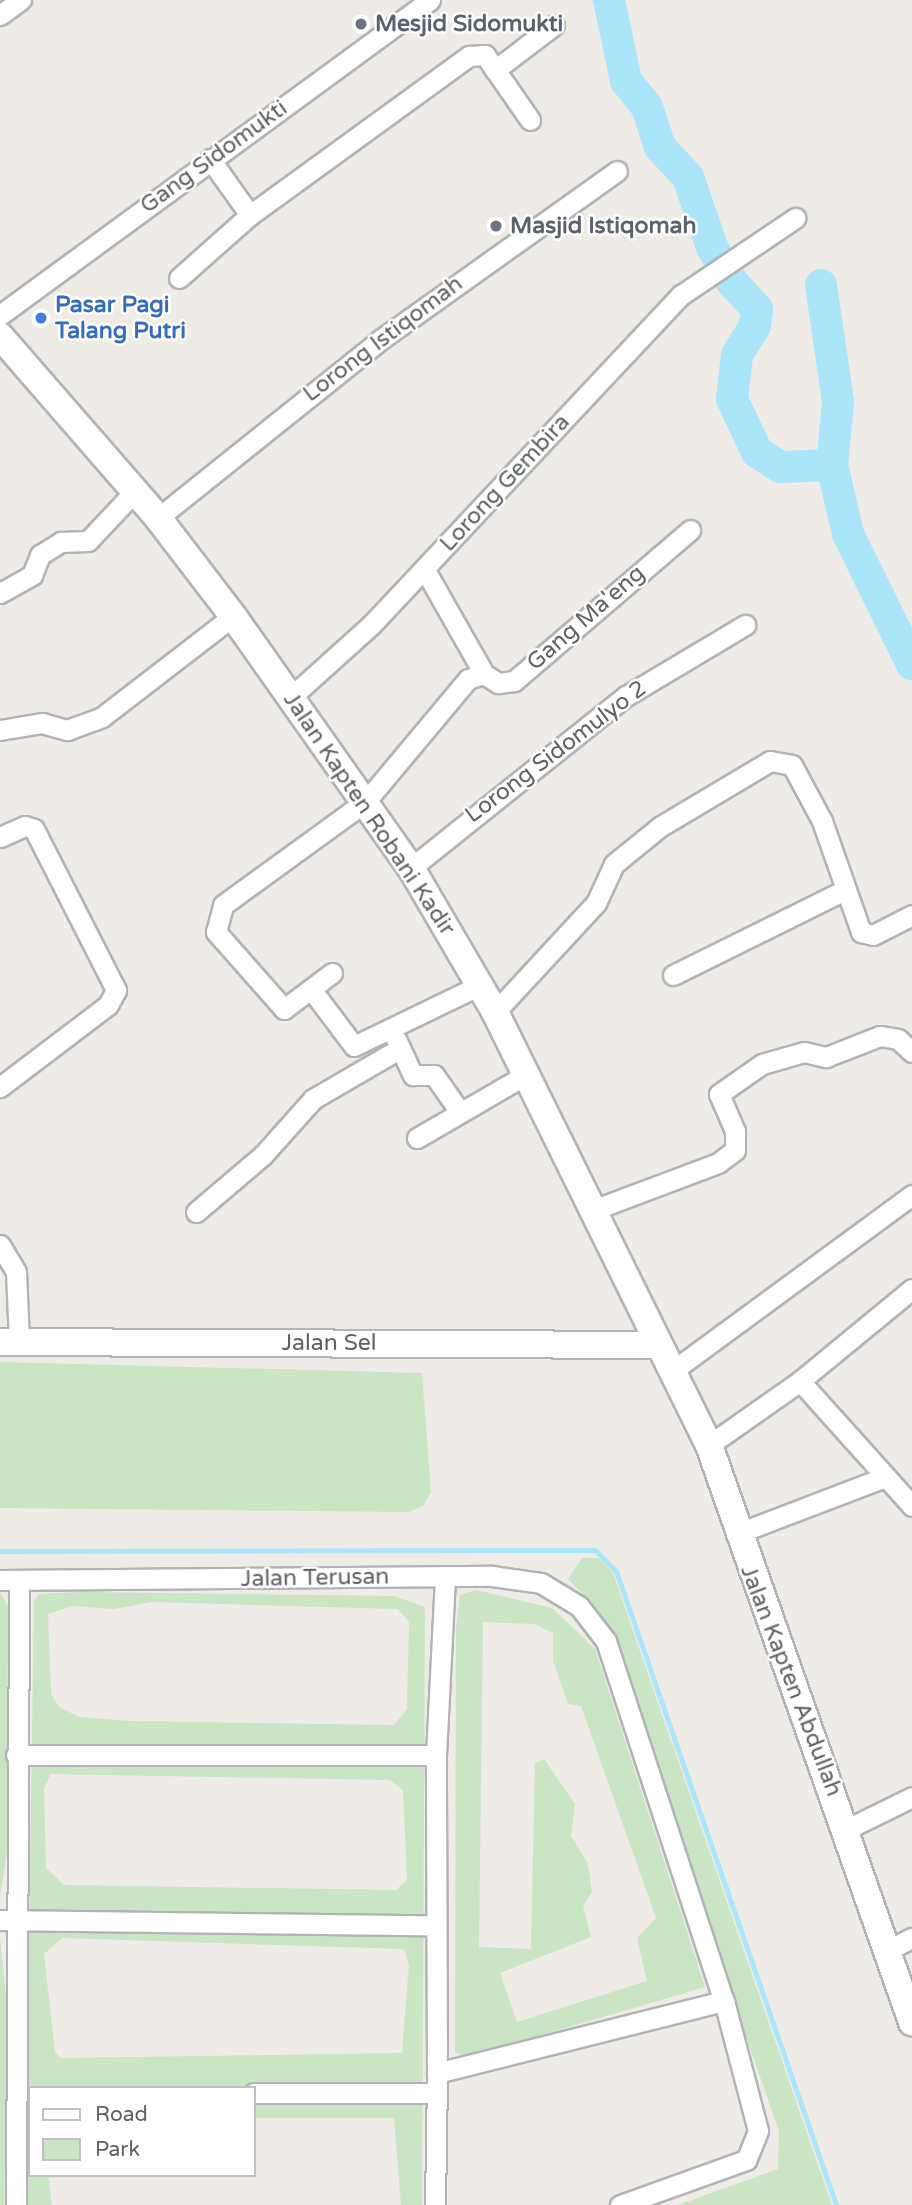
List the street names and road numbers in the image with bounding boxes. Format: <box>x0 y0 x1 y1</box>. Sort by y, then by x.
street label: Gang Sidomukti <box>135 94 293 220</box>
street label: Lorong Istiqomah <box>298 270 468 408</box>
street label: Lorong Gembira <box>434 409 576 557</box>
street label: Gang Ma'eng <box>522 559 650 677</box>
street label: Lorong Sidomulyo 2 <box>460 675 652 829</box>
street label: Jalan Kapten Robani Kadir <box>277 687 461 941</box>
street label: Jalan Sel <box>281 1329 377 1357</box>
street label: Jalan Kapten Abdullah <box>734 1562 848 1800</box>
street label: Jalan Terusan <box>240 1563 390 1593</box>

